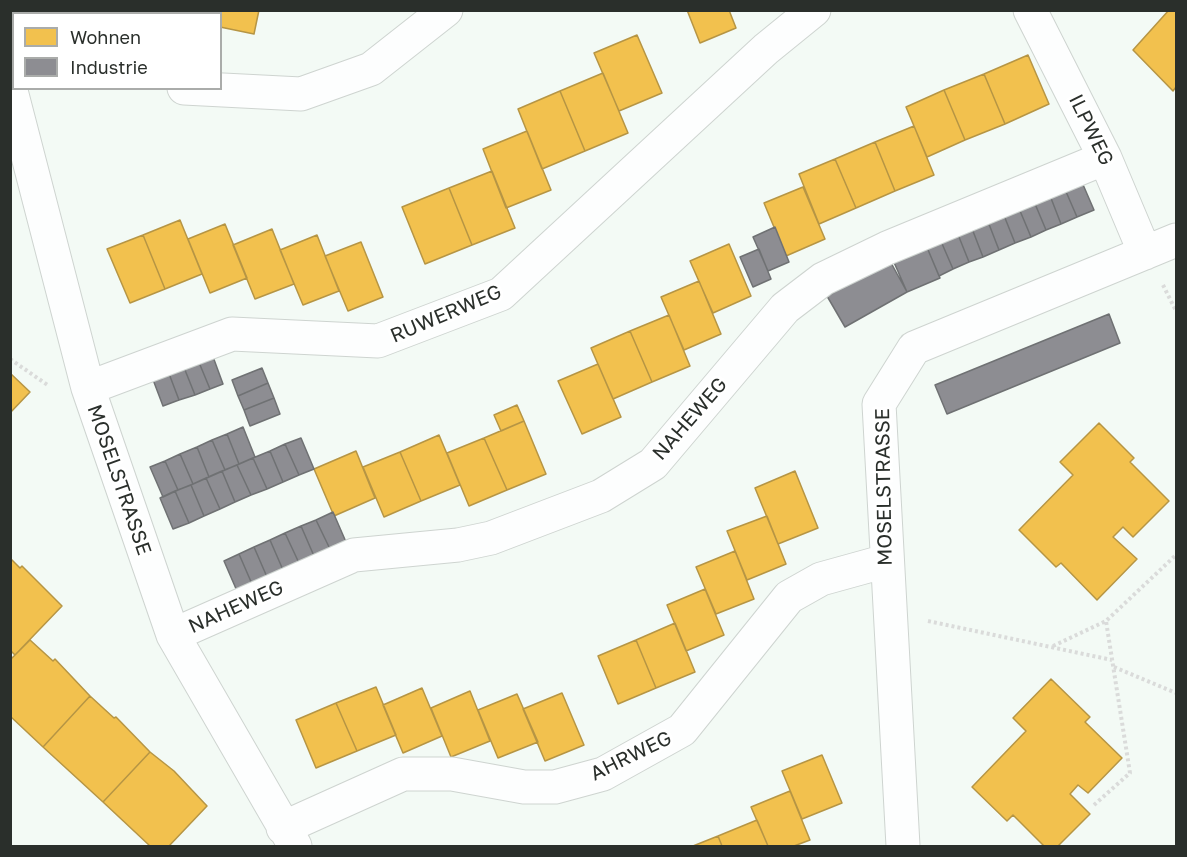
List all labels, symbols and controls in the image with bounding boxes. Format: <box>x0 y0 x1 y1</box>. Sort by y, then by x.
legend <box>12 12 222 90</box>
text: Wohnen <box>70 26 141 48</box>
text: Industrie <box>70 56 148 78</box>
street label: ILPWEG <box>1064 91 1118 169</box>
street label: RUWERWEG <box>387 280 505 348</box>
street label: NAHEWEG <box>648 373 732 465</box>
street label: MOSELSTRASSE <box>82 402 156 558</box>
street label: MOSELSTRASSE <box>871 408 897 566</box>
street label: NAHEWEG <box>185 575 287 639</box>
street label: AHRWEG <box>586 726 676 786</box>

